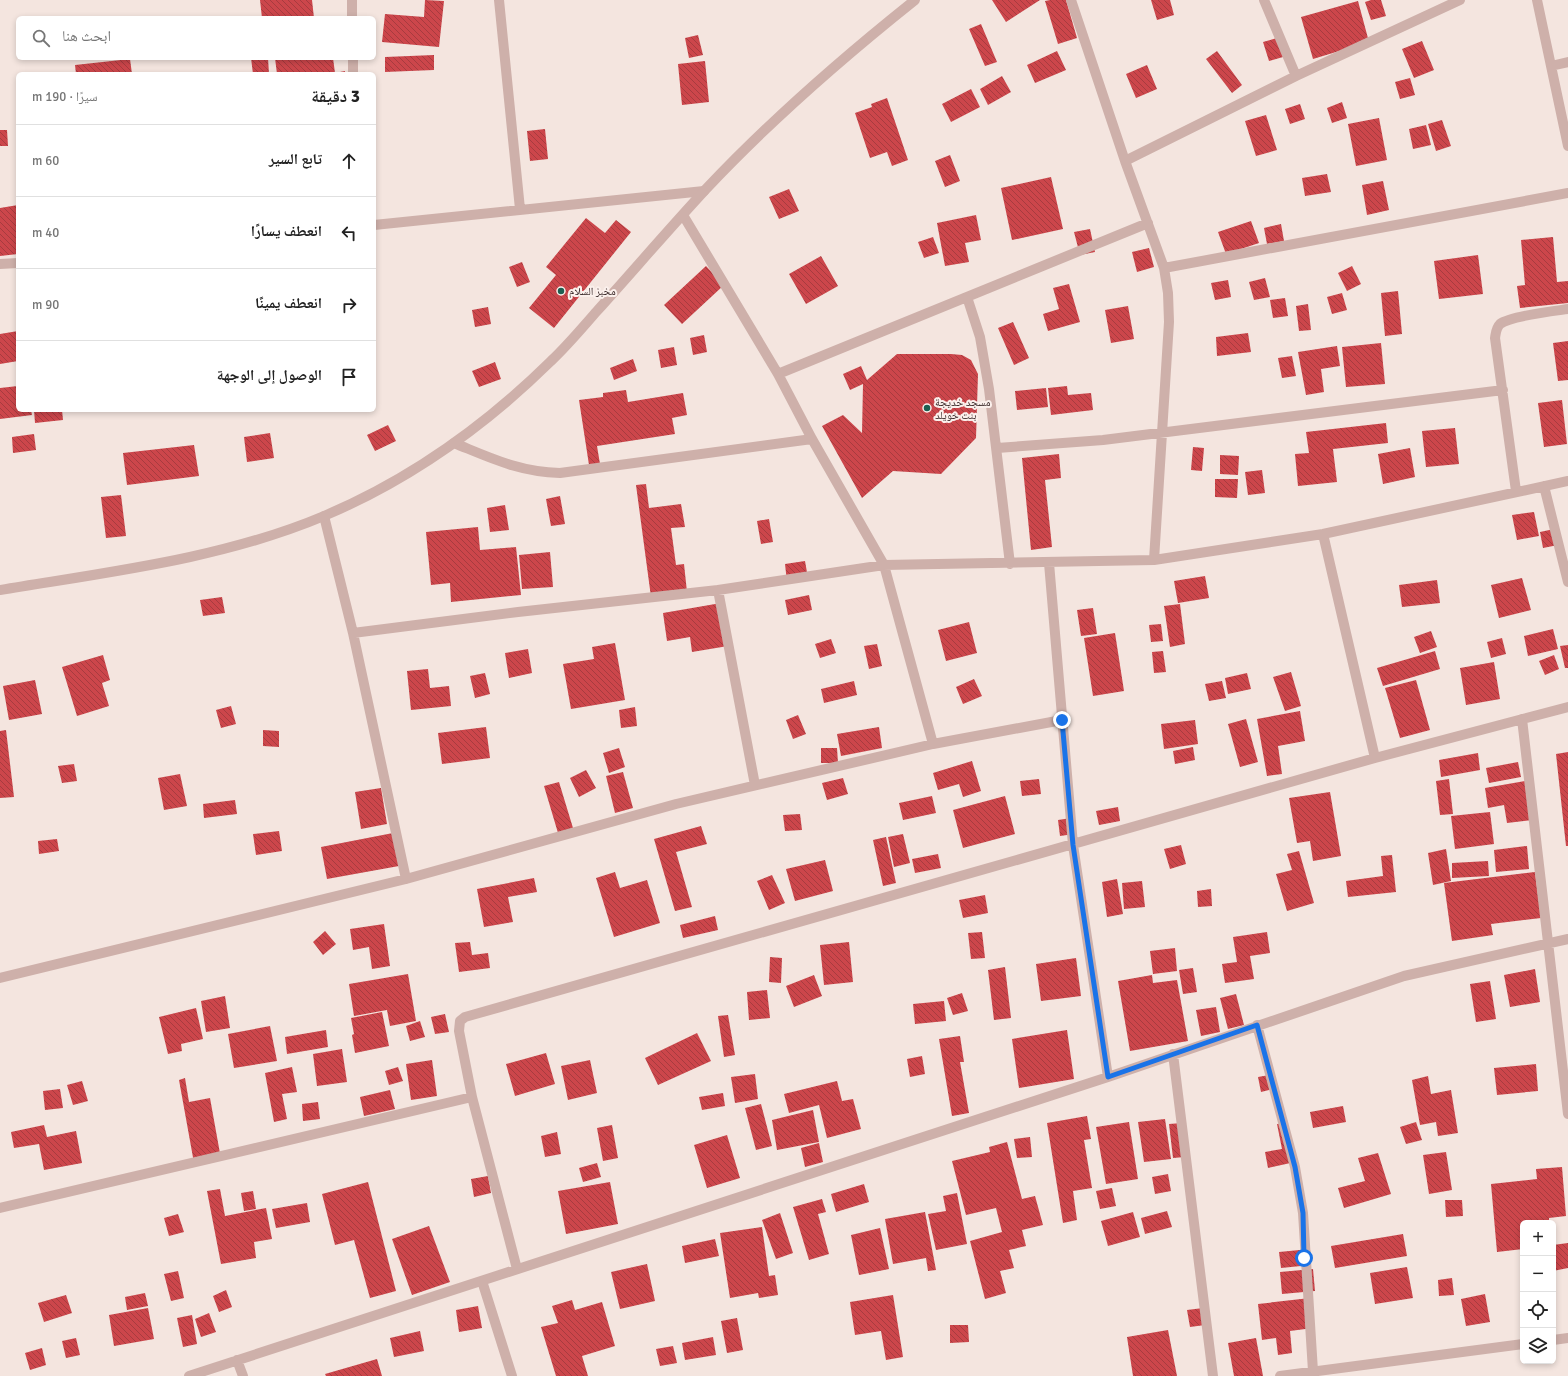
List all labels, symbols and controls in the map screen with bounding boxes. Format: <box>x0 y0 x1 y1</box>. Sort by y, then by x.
search box <box>16 16 376 60</box>
icon: search <box>30 27 52 49</box>
text: ابحث هنا <box>62 27 111 45</box>
text: 3 دقيقة <box>311 86 360 107</box>
text: سيرًا · 190 m <box>32 89 98 105</box>
text: تابع السير <box>269 150 322 168</box>
icon: ahead <box>338 150 360 172</box>
text: 60 m <box>32 153 59 169</box>
text: انعطف يسارًا <box>251 222 322 240</box>
icon: left <box>338 222 360 244</box>
text: 40 m <box>32 225 59 241</box>
place label: مخبز السلام <box>569 285 616 298</box>
marker: مخبز السلام <box>556 286 566 296</box>
text: انعطف يمينًا <box>255 294 322 312</box>
icon: right <box>338 294 360 316</box>
text: 90 m <box>32 297 59 313</box>
text: الوصول إلى الوجهة <box>217 366 322 384</box>
icon: arrive <box>338 366 360 388</box>
place label: مسجد خديجة بنت خويلد <box>935 396 991 422</box>
marker: مسجد خديجة بنت خويلد <box>922 403 932 413</box>
route end <box>1053 711 1071 729</box>
map controls <box>1520 1220 1556 1364</box>
button: + <box>1520 1220 1556 1256</box>
route start <box>1295 1249 1313 1267</box>
button: − <box>1520 1256 1556 1292</box>
button: locate <box>1520 1292 1556 1328</box>
button: layers <box>1520 1328 1556 1364</box>

